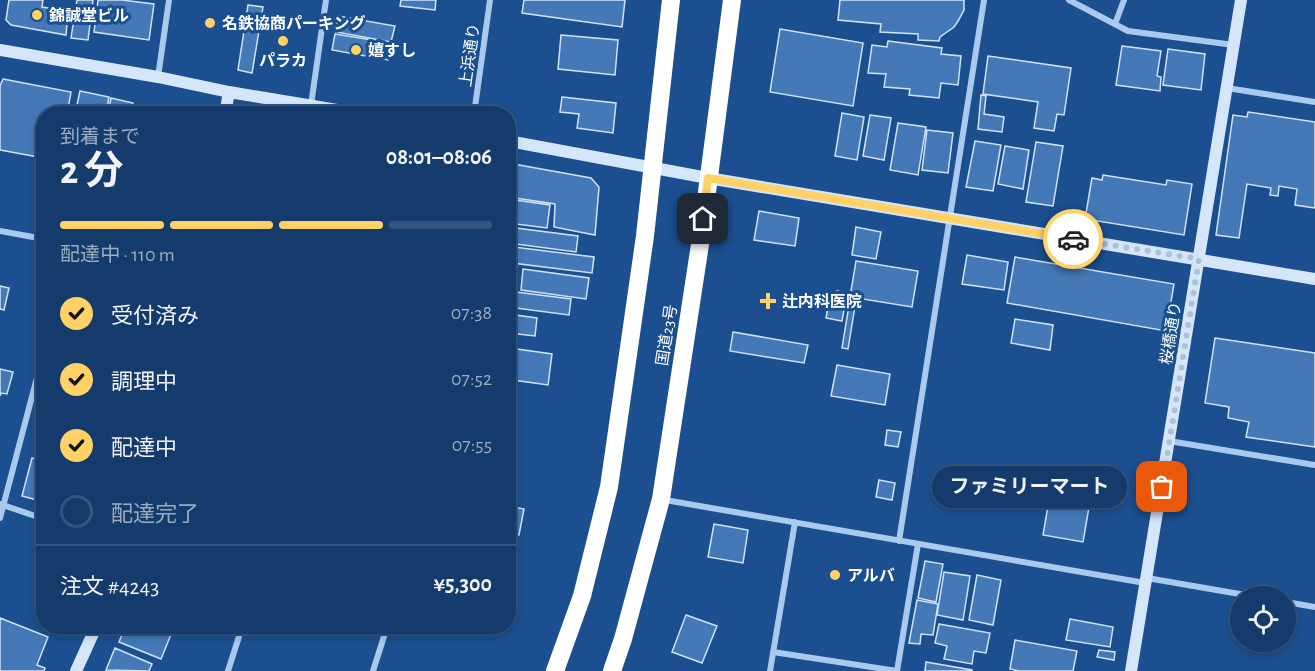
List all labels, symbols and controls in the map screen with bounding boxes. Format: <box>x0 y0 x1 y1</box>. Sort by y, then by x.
place label: 錦誠堂ビル <box>49 7 129 24</box>
marker: 錦誠堂ビル <box>30 8 44 22</box>
place label: 名鉄協商パーキング <box>222 14 366 32</box>
marker: 名鉄協商パーキング <box>203 16 217 30</box>
street label: 上浜通り <box>457 22 482 88</box>
marker: パラカ <box>276 34 290 48</box>
place label: 嬉すし <box>368 42 416 59</box>
marker: 嬉すし <box>349 43 363 57</box>
place label: パラカ <box>259 52 307 69</box>
text: 到着まで <box>60 127 140 147</box>
text: 08:01–08:06 <box>386 146 492 168</box>
text: 2 分 <box>60 152 123 191</box>
pin <box>677 193 728 244</box>
icon: home <box>686 202 719 235</box>
courier <box>1043 209 1103 269</box>
icon: car <box>1057 223 1090 256</box>
text: 配達中 · 110 m <box>60 245 175 265</box>
marker: 辻内科医院 <box>759 292 777 310</box>
place label: 辻内科医院 <box>782 293 862 310</box>
icon: check <box>60 297 93 330</box>
street label: 桜橋通り <box>1157 300 1184 366</box>
text: 07:38 <box>451 303 492 323</box>
street label: 国道23号 <box>653 303 680 367</box>
text: 受付済み <box>111 305 199 327</box>
icon: check <box>60 363 93 396</box>
text: 07:52 <box>451 369 492 389</box>
text: 調理中 <box>111 371 177 393</box>
icon: check <box>60 429 93 462</box>
text: 07:55 <box>452 435 492 455</box>
text: 配達中 <box>111 437 177 459</box>
pin <box>1136 461 1187 512</box>
callout: ファミリーマート <box>931 466 1126 508</box>
icon: bag <box>1145 470 1178 503</box>
text: ファミリーマート <box>950 477 1110 497</box>
text: 配達完了 <box>111 503 199 525</box>
place label: アルバ <box>847 567 895 584</box>
marker: アルバ <box>828 568 842 582</box>
text: ¥5,300 <box>433 573 492 595</box>
text: 注文 #4243 <box>60 576 159 598</box>
map controls <box>1230 586 1296 652</box>
button: locate <box>1230 586 1296 652</box>

